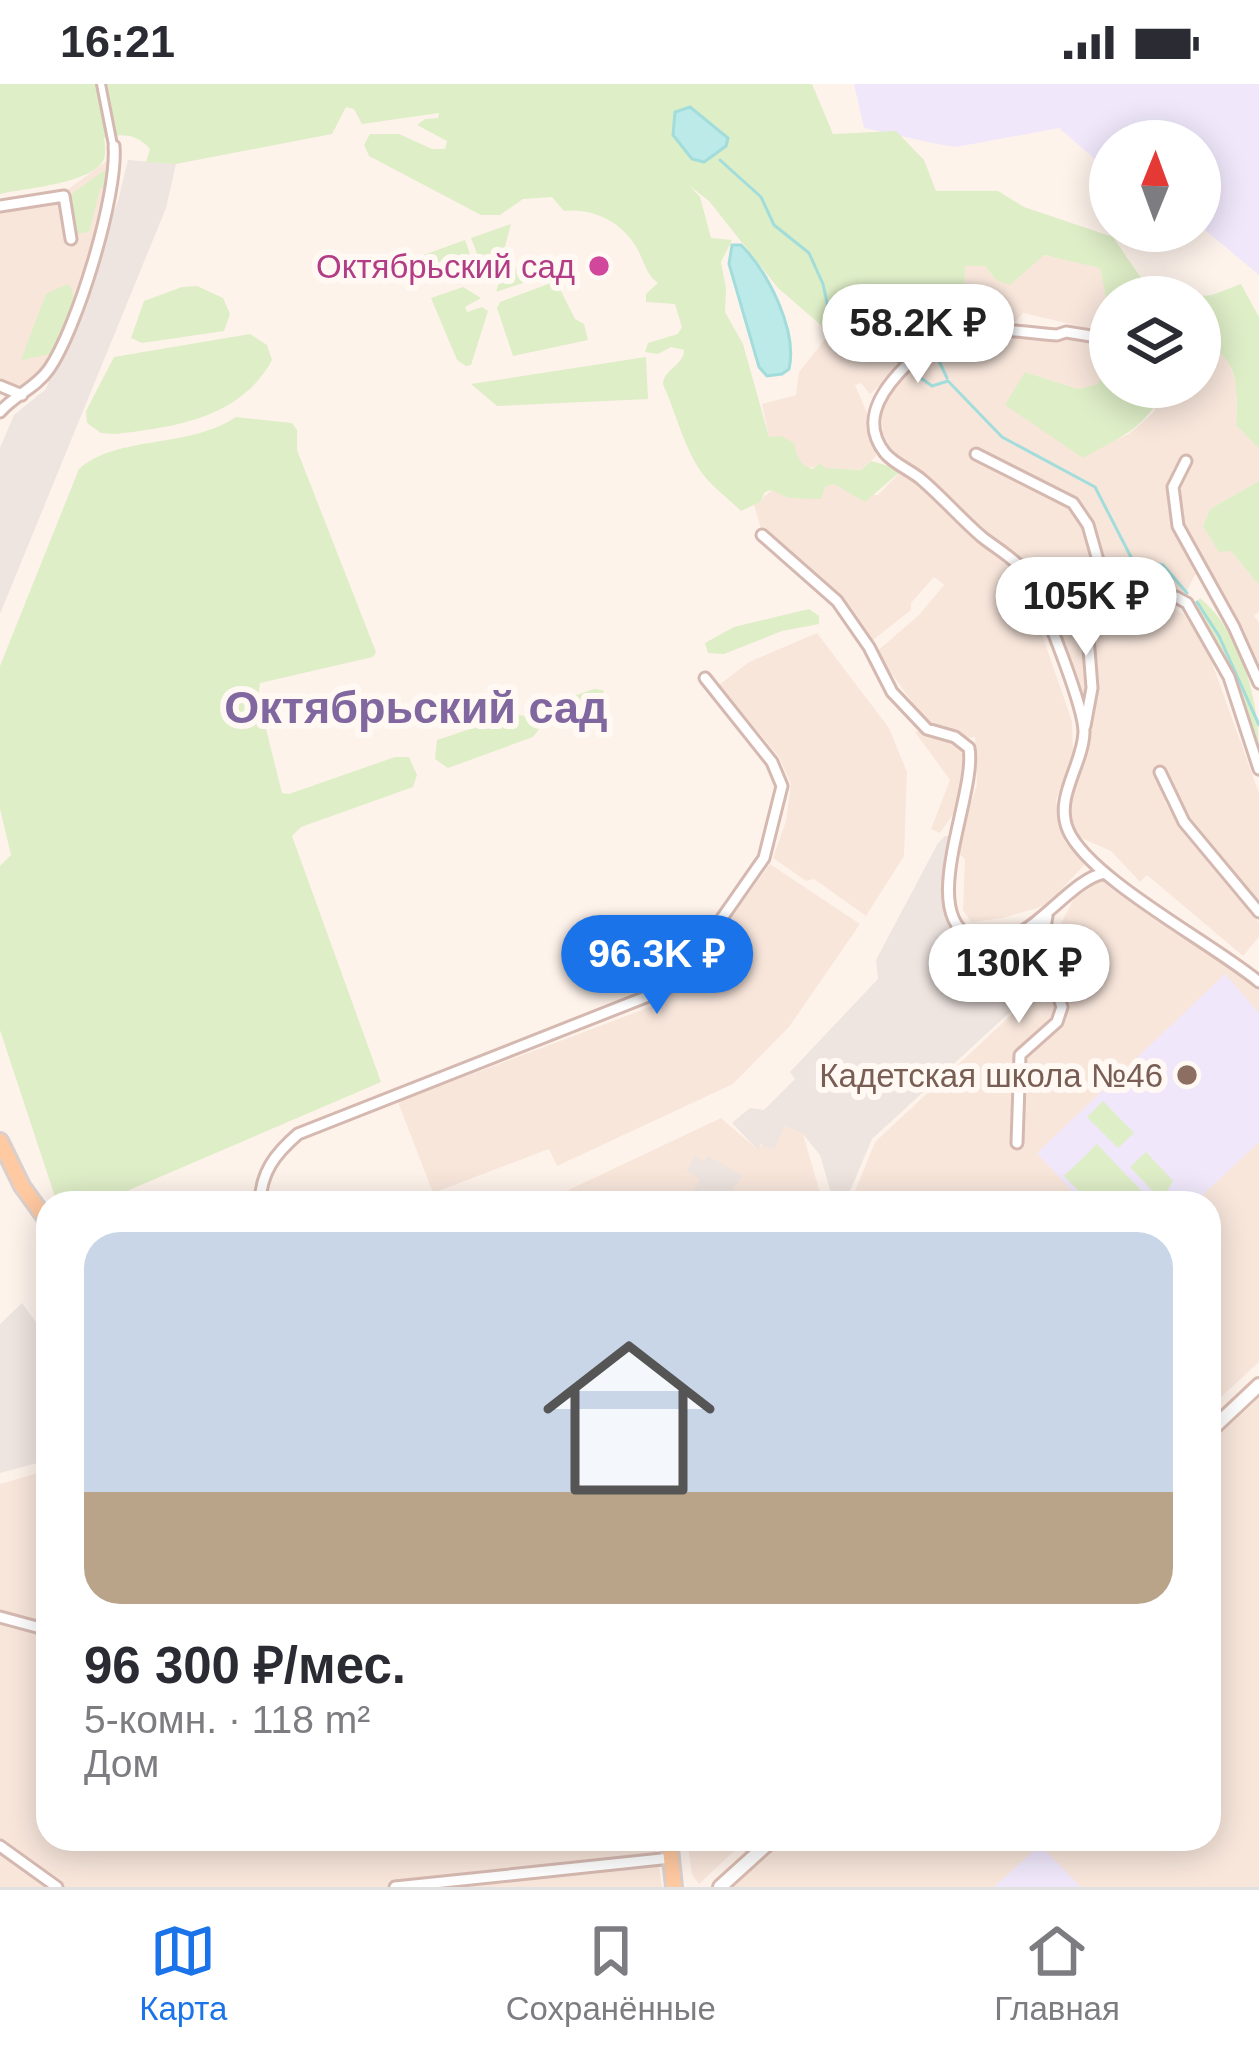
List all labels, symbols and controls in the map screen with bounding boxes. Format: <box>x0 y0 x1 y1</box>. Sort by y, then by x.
text: 16:21 <box>60 16 175 67</box>
north arrow <box>1089 120 1221 252</box>
map controls <box>1089 120 1221 408</box>
place label: Октябрьский сад <box>316 248 575 285</box>
marker: Октябрьский сад <box>586 253 612 279</box>
button: layers <box>1089 276 1221 408</box>
pin: 58.2K ₽ <box>807 284 1029 386</box>
text: 58.2K ₽ <box>849 301 987 344</box>
pin: 105K ₽ <box>988 557 1184 659</box>
text: 105K ₽ <box>1023 574 1149 617</box>
district label: Октябрьский сад <box>224 682 608 733</box>
pin: 96.3K ₽ <box>546 915 768 1017</box>
pin: 130K ₽ <box>921 924 1117 1026</box>
text: 96.3K ₽ <box>588 932 726 975</box>
text: 130K ₽ <box>956 941 1082 984</box>
place label: Кадетская школа №46 <box>819 1057 1163 1094</box>
marker: Кадетская школа №46 <box>1174 1062 1200 1088</box>
icon: home <box>521 1310 737 1526</box>
text: 96 300 ₽/мес. <box>84 1637 406 1694</box>
text: 5-комн. · 118 m² <box>84 1698 370 1741</box>
text: Дом <box>84 1742 159 1785</box>
tab: Карта <box>139 1918 227 2028</box>
tab: Сохранённые <box>506 1918 716 2028</box>
tab: Главная <box>994 1918 1120 2028</box>

